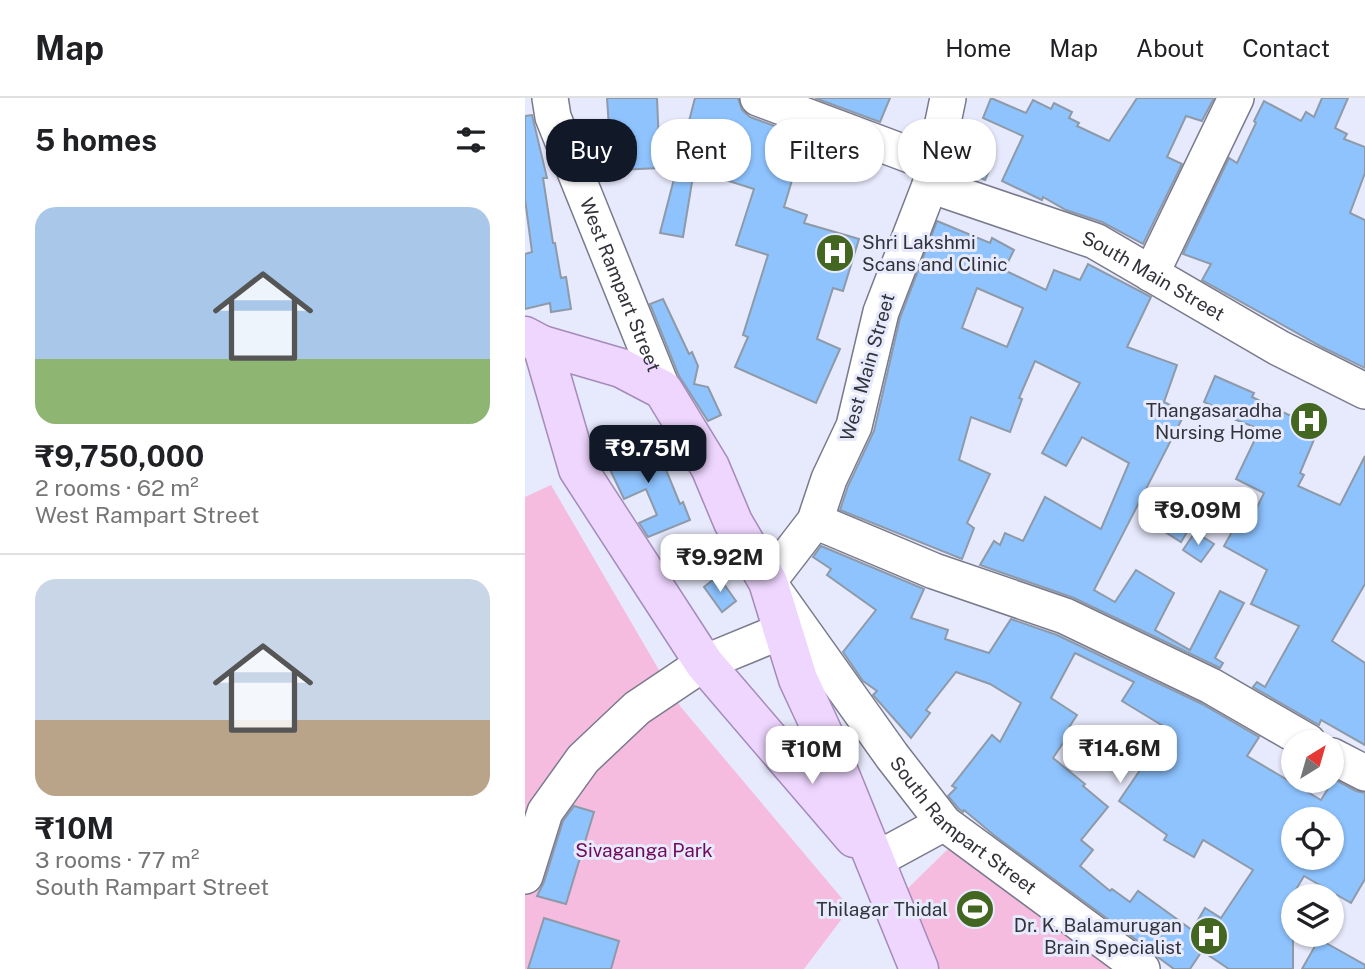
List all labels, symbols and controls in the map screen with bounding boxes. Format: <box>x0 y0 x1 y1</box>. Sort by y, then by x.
text: Map <box>35 29 104 67</box>
text: Home <box>945 34 1011 62</box>
text: Map <box>1049 34 1098 62</box>
text: About <box>1136 34 1204 62</box>
text: Contact <box>1242 34 1330 62</box>
chip: Buy <box>546 119 637 182</box>
chip: Rent <box>651 119 751 182</box>
chip: Filters <box>765 119 884 182</box>
chip: New <box>898 119 996 182</box>
icon: filters <box>452 121 490 159</box>
text: 5 homes <box>35 122 157 158</box>
street label: West Rampart Street <box>576 195 665 375</box>
street label: South Main Street <box>1080 227 1229 325</box>
place label: Shri Lakshmi Scans and Clinic <box>862 231 1007 275</box>
hospital icon: Shri Lakshmi Scans and Clinic <box>814 232 856 274</box>
icon: home <box>200 253 326 379</box>
street label: West Main Street <box>835 291 899 443</box>
place label: Thangasaradha Nursing Home <box>1146 399 1282 443</box>
hospital icon: Thangasaradha Nursing Home <box>1288 400 1330 442</box>
pin: ₹9.75M <box>591 426 705 485</box>
text: ₹9.75M <box>605 434 691 461</box>
text: ₹9,750,000 <box>35 438 204 474</box>
text: 2 rooms · 62 m² <box>35 474 199 501</box>
pin: ₹9.09M <box>1141 488 1255 547</box>
text: ₹9.09M <box>1154 496 1242 523</box>
text: West Rampart Street <box>35 501 259 528</box>
pin: ₹9.92M <box>663 534 777 594</box>
text: ₹9.92M <box>676 543 764 570</box>
icon: home <box>200 625 326 751</box>
pin: ₹10M <box>771 726 853 786</box>
pin: ₹14.6M <box>1063 726 1177 785</box>
north arrow <box>1281 730 1344 793</box>
map controls <box>1281 730 1344 947</box>
text: ₹14.6M <box>1079 734 1161 761</box>
text: ₹10M <box>782 735 842 762</box>
street label: South Rampart Street <box>885 752 1041 899</box>
button: locate <box>1281 807 1344 870</box>
text: ₹10M <box>35 810 114 846</box>
park label: Sivaganga Park <box>575 839 713 861</box>
text: 3 rooms · 77 m² <box>35 846 199 873</box>
text: South Rampart Street <box>35 873 269 900</box>
button: layers <box>1281 884 1344 947</box>
sports icon: Thilagar Thidal <box>954 888 996 930</box>
place label: Thilagar Thidal <box>816 898 948 920</box>
place label: Dr. K. Balamurugan Brain Specialist <box>1014 914 1182 958</box>
hospital icon: Dr. K. Balamurugan Brain Specialist <box>1188 915 1230 957</box>

